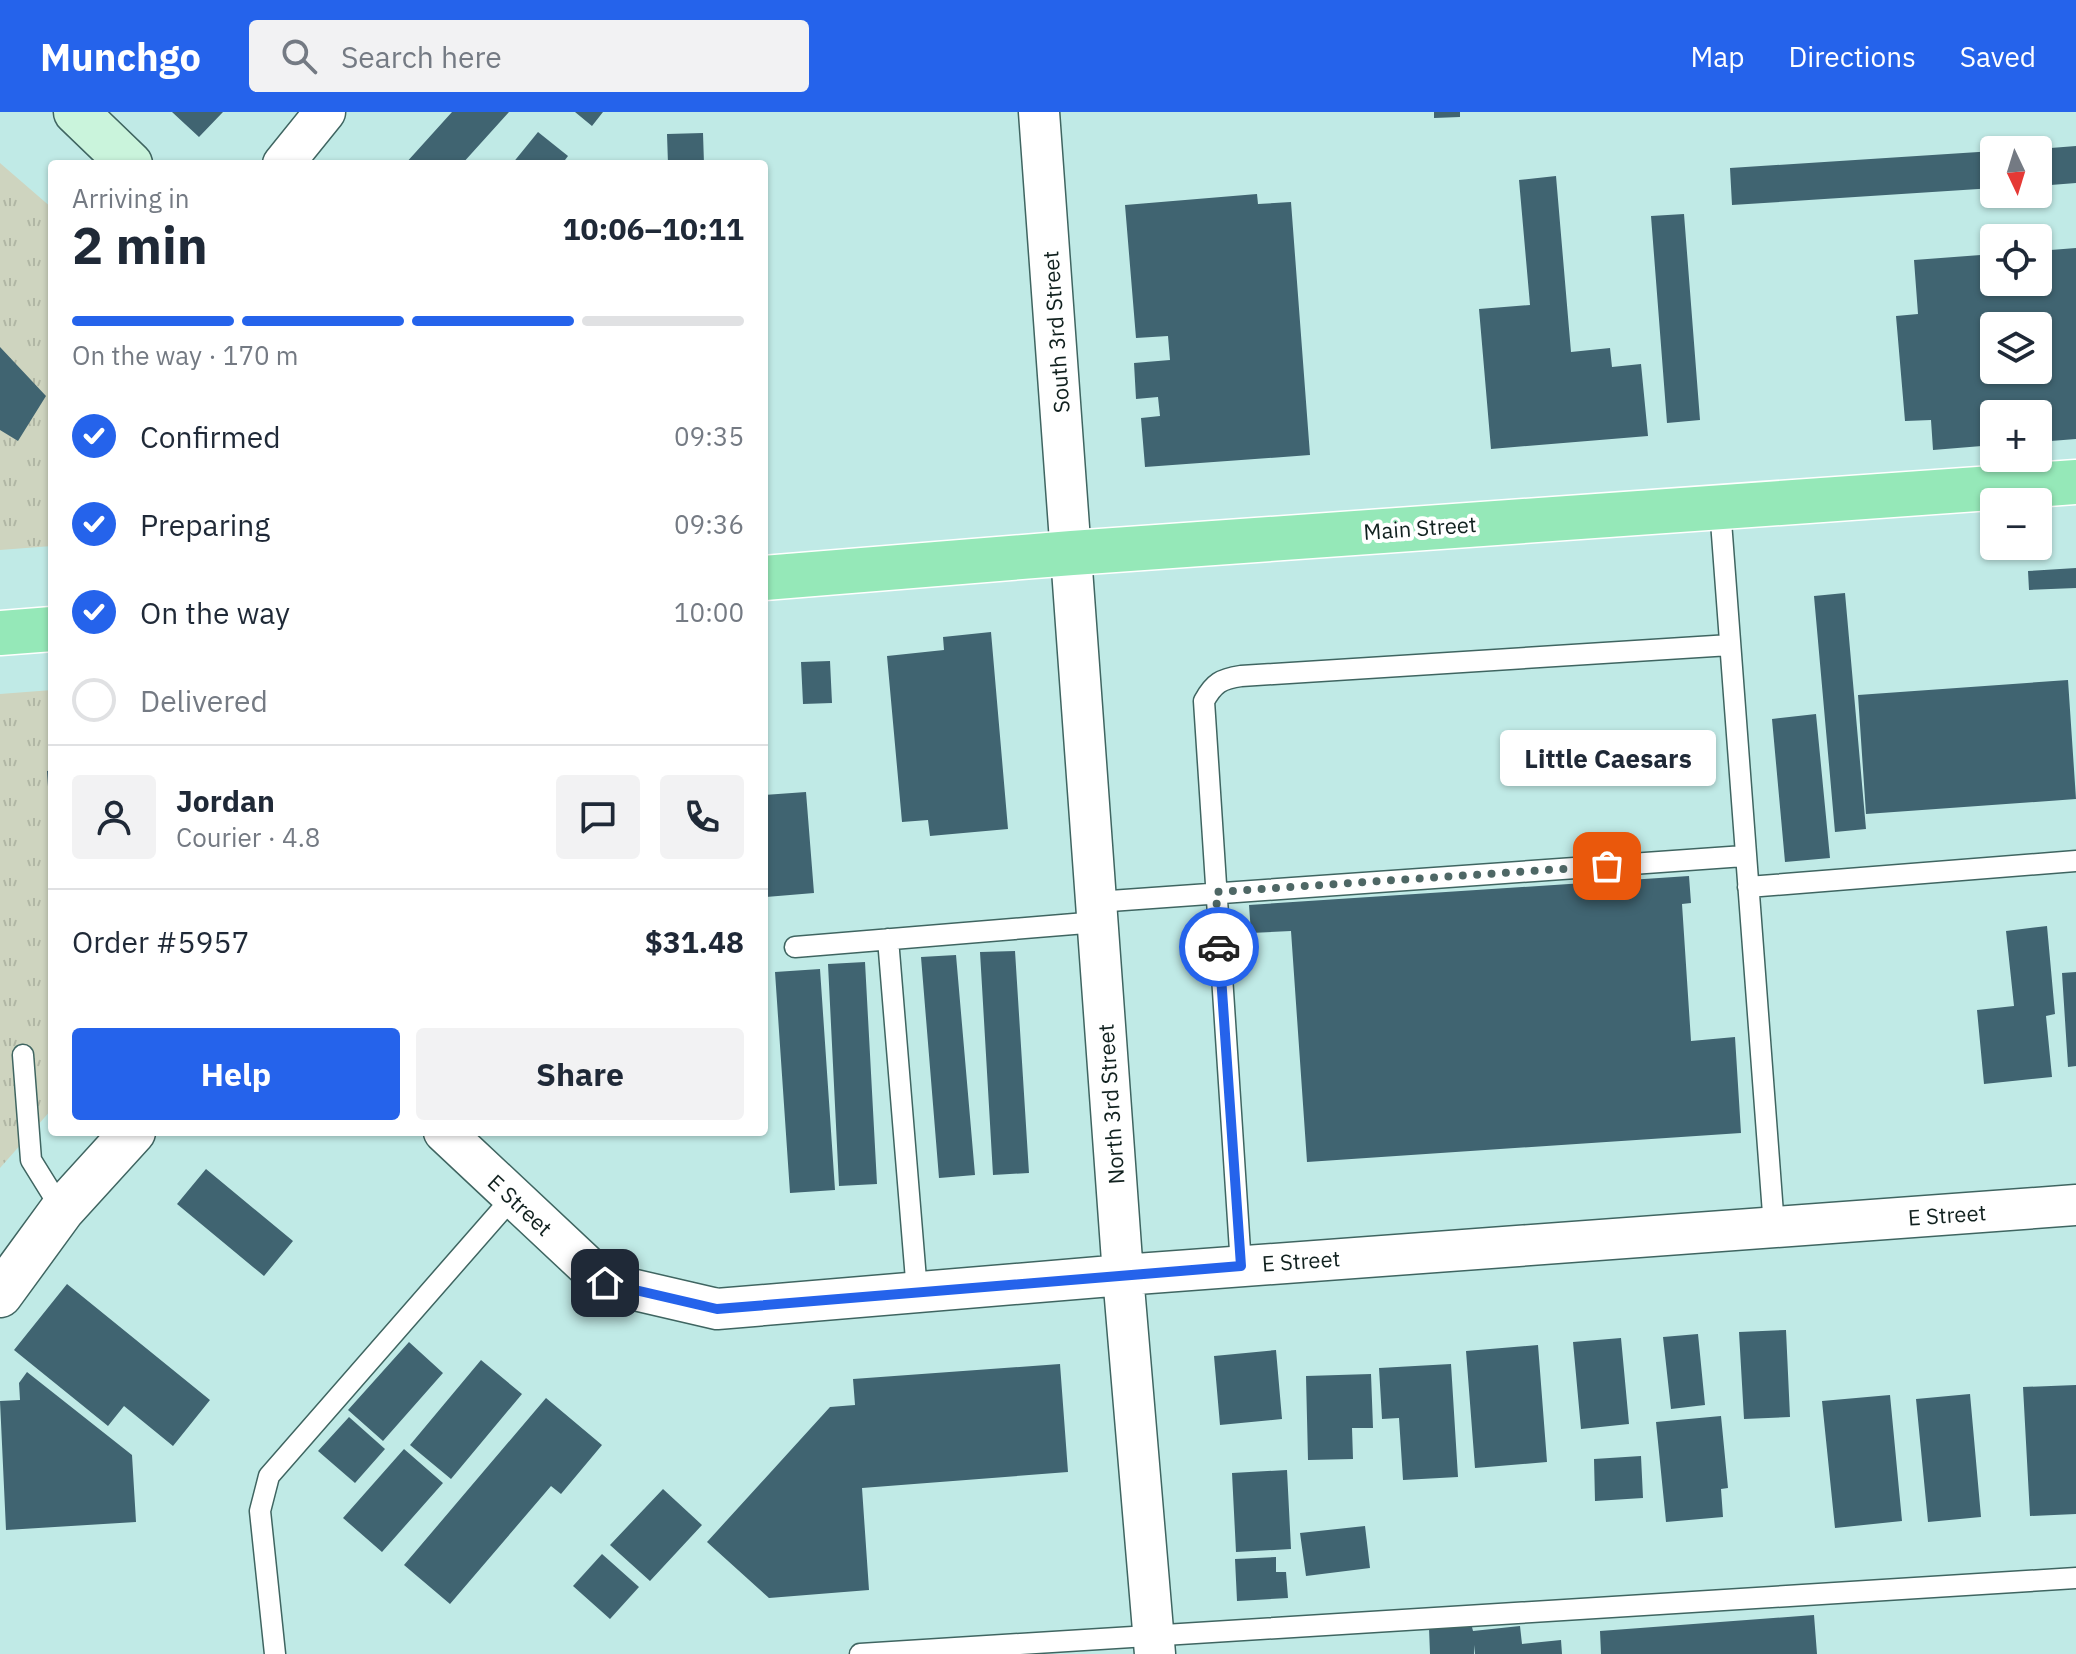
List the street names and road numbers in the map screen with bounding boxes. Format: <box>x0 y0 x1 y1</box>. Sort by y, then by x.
street label: South 3rd Street <box>1035 250 1076 414</box>
street label: Main Street <box>1363 509 1477 546</box>
street label: North 3rd Street <box>1090 1023 1131 1185</box>
street label: E Street <box>482 1167 559 1242</box>
street label: E Street <box>1907 1197 1987 1232</box>
street label: E Street <box>1261 1243 1341 1278</box>

